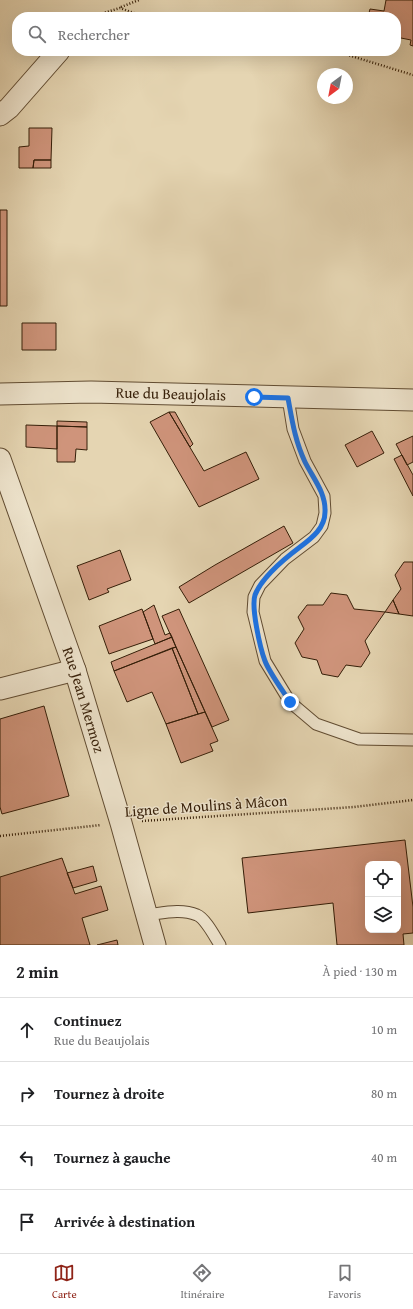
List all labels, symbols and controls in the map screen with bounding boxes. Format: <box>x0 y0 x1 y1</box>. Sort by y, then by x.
search box <box>12 12 401 56</box>
icon: search <box>26 23 48 45</box>
text: Rechercher <box>58 24 130 45</box>
north arrow <box>317 68 353 104</box>
street label: Rue du Beaujolais <box>115 382 227 405</box>
route start <box>245 388 263 406</box>
street label: Rue Jean Mermoz <box>58 644 110 756</box>
route end <box>281 693 299 711</box>
street label: Ligne de Moulins à Mâcon <box>124 789 288 822</box>
map controls <box>365 861 401 933</box>
button: locate <box>365 861 401 897</box>
button: layers <box>365 897 401 933</box>
text: 2 min <box>16 959 58 984</box>
text: À pied · 130 m <box>322 962 397 981</box>
text: Continuez <box>54 1010 122 1031</box>
icon: ahead <box>16 1019 38 1041</box>
text: 10 m <box>371 1020 397 1039</box>
text: Rue du Beaujolais <box>54 1031 150 1050</box>
icon: right <box>16 1083 38 1105</box>
text: Tournez à droite <box>54 1083 164 1104</box>
text: 80 m <box>371 1084 397 1103</box>
icon: left <box>16 1147 38 1169</box>
text: Tournez à gauche <box>54 1147 171 1168</box>
text: 40 m <box>371 1148 397 1167</box>
icon: arrive <box>16 1211 38 1233</box>
text: Arrivée à destination <box>54 1211 195 1232</box>
tab: Carte <box>52 1262 77 1302</box>
tab: Itinéraire <box>180 1262 224 1302</box>
tab: Favoris <box>328 1262 361 1302</box>

